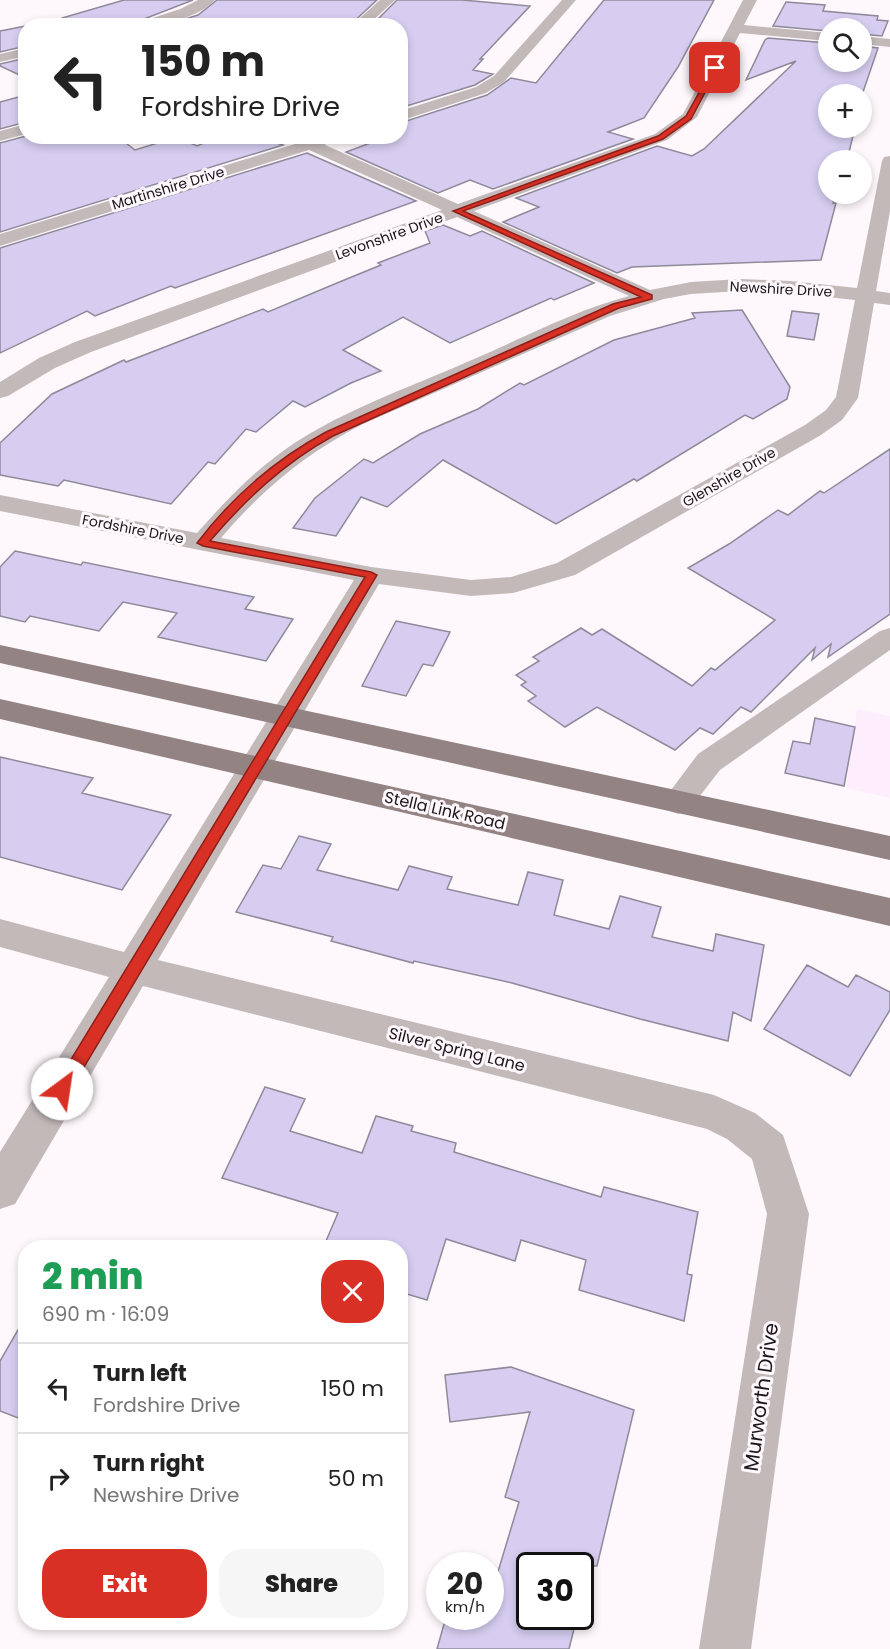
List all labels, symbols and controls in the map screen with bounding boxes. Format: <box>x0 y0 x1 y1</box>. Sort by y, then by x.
map controls <box>818 18 872 204</box>
button: search <box>818 18 872 72</box>
text: 150 m <box>141 32 265 91</box>
icon: left <box>42 42 120 120</box>
pin <box>689 42 740 93</box>
icon: arrive <box>698 51 731 84</box>
button: + <box>818 84 872 138</box>
text: Fordshire Drive <box>141 88 340 125</box>
button: − <box>818 150 872 204</box>
street label: Martinshire Drive <box>109 161 227 215</box>
street label: Levonshire Drive <box>333 207 446 265</box>
street label: Newshire Drive <box>729 276 833 302</box>
street label: Glenshire Drive <box>679 442 779 512</box>
street label: Fordshire Drive <box>80 509 186 549</box>
street label: Stella Link Road <box>382 785 508 836</box>
street label: Silver Spring Lane <box>386 1021 528 1078</box>
position arrow <box>30 1057 94 1121</box>
text: 2 min <box>42 1251 144 1302</box>
button: close <box>321 1260 384 1323</box>
text: 690 m · 16:09 <box>42 1300 169 1328</box>
street label: Murworth Drive <box>737 1321 785 1473</box>
text: Turn left <box>93 1358 187 1389</box>
icon: left <box>42 1372 75 1405</box>
text: 150 m <box>321 1373 384 1404</box>
text: Fordshire Drive <box>93 1391 240 1419</box>
text: Turn right <box>93 1448 204 1479</box>
icon: right <box>42 1462 75 1495</box>
text: 50 m <box>328 1463 384 1494</box>
text: Newshire Drive <box>93 1481 239 1509</box>
button: Exit <box>42 1549 207 1618</box>
button: Share <box>219 1549 384 1618</box>
speed limit sign: 30 <box>516 1552 594 1630</box>
text: 20 <box>447 1562 483 1605</box>
text: km/h <box>445 1596 485 1617</box>

